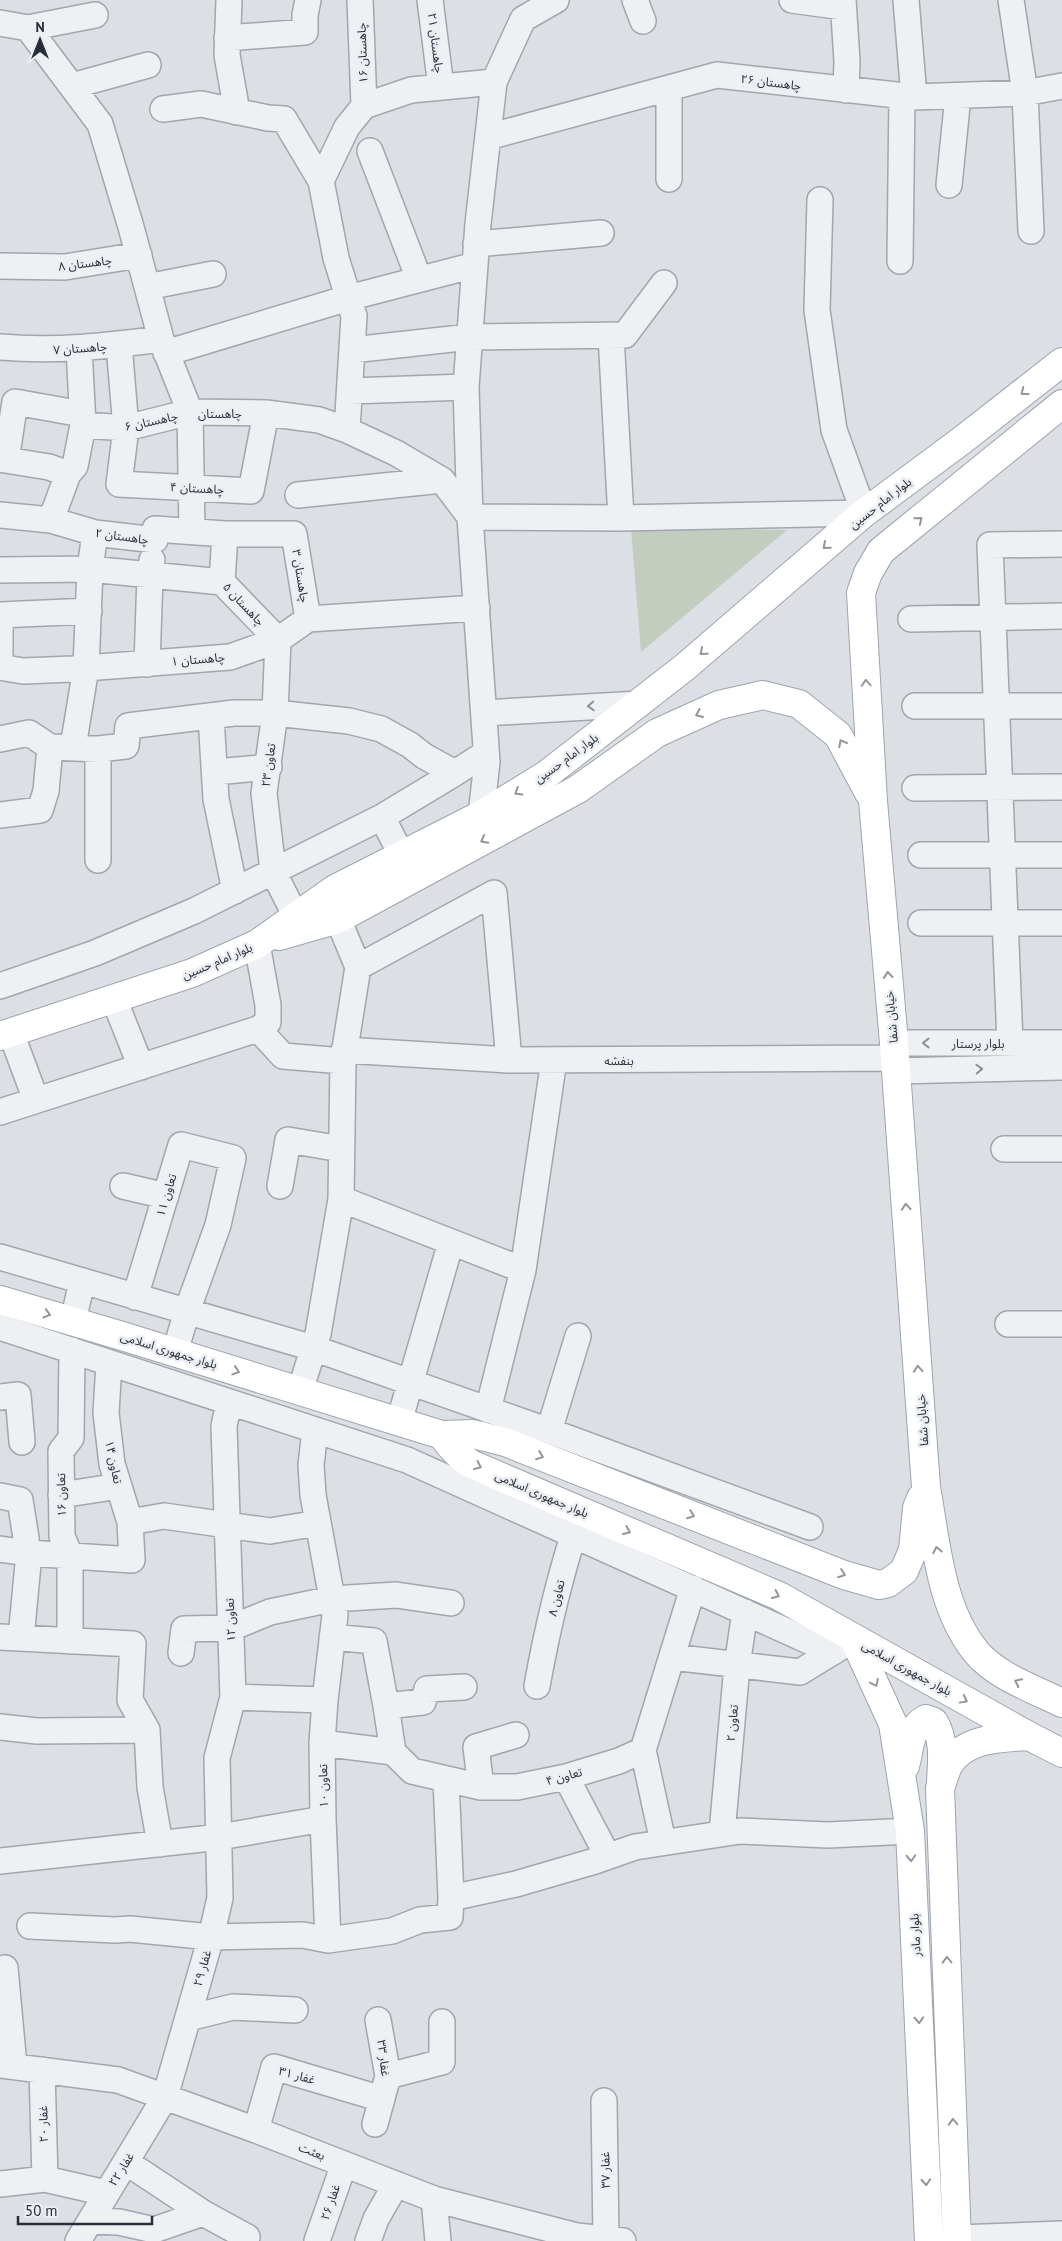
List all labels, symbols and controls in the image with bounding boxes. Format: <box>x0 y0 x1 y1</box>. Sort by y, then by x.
street label: چاهستان ۲۱ <box>424 12 447 74</box>
north arrow <box>15 15 65 65</box>
text: N <box>35 18 45 36</box>
street label: چاهستان ۱۶ <box>353 22 372 84</box>
street label: چاهستان ۲۶ <box>740 71 802 94</box>
street label: چاهستان ۸ <box>57 252 113 275</box>
street label: چاهستان ۷ <box>53 339 107 358</box>
one-way arrow <box>1021 387 1030 395</box>
street label: چاهستان <box>198 406 242 422</box>
street label: چاهستان ۶ <box>123 408 179 435</box>
street label: بلوار امام حسین <box>846 474 915 534</box>
street label: چاهستان ۴ <box>170 479 224 498</box>
one-way arrow <box>913 517 922 525</box>
street label: چاهستان ۲ <box>94 525 150 548</box>
one-way arrow <box>823 540 832 549</box>
street label: چاهستان ۳ <box>288 548 313 604</box>
street label: چاهستان ۵ <box>219 579 268 630</box>
one-way arrow <box>700 646 709 654</box>
street label: چاهستان ۱ <box>170 649 226 670</box>
one-way arrow <box>860 678 871 686</box>
one-way arrow <box>586 701 594 712</box>
one-way arrow <box>695 708 704 718</box>
street label: بلوار امام حسین <box>531 730 602 788</box>
one-way arrow <box>838 739 848 748</box>
street label: تعاون ۲۳ <box>258 742 279 788</box>
one-way arrow <box>514 786 524 795</box>
one-way arrow <box>480 834 489 844</box>
street label: بلوار امام حسین <box>179 939 255 984</box>
one-way arrow <box>883 971 894 979</box>
street label: خیابان شفا <box>881 990 901 1044</box>
street label: بلوار پرستار <box>951 1036 1004 1052</box>
one-way arrow <box>922 1038 930 1048</box>
street label: بنفشه <box>604 1053 634 1068</box>
one-way arrow <box>976 1063 984 1074</box>
street label: تعاون ۱۱ <box>152 1171 180 1218</box>
one-way arrow <box>901 1203 912 1211</box>
one-way arrow <box>42 1308 51 1319</box>
street label: بلوار جمهوری اسلامی <box>119 1328 219 1372</box>
one-way arrow <box>913 1365 924 1373</box>
one-way arrow <box>231 1366 240 1376</box>
street label: خیابان شفا <box>913 1394 931 1446</box>
street label: تعاون ۱۴ <box>102 1439 126 1485</box>
one-way arrow <box>535 1450 544 1460</box>
one-way arrow <box>473 1460 482 1471</box>
street label: بلوار جمهوری اسلامی <box>493 1468 591 1520</box>
street label: تعاون ۱۶ <box>53 1472 69 1517</box>
one-way arrow <box>686 1509 695 1519</box>
one-way arrow <box>622 1524 631 1535</box>
one-way arrow <box>933 1545 943 1554</box>
one-way arrow <box>838 1568 846 1578</box>
street label: تعاون ۸ <box>544 1578 568 1618</box>
one-way arrow <box>771 1589 780 1599</box>
street label: تعاون ۱۲ <box>222 1597 238 1642</box>
street label: بلوار جمهوری اسلامی <box>860 1637 954 1699</box>
one-way arrow <box>1014 1677 1023 1688</box>
one-way arrow <box>868 1678 879 1687</box>
one-way arrow <box>959 1694 968 1704</box>
street label: تعاون ۲ <box>723 1703 741 1742</box>
street label: تعاون ۱۰ <box>315 1763 331 1808</box>
street label: تعاون ۴ <box>544 1764 584 1788</box>
one-way arrow <box>906 1854 917 1862</box>
street label: بلوار مادر <box>906 1913 924 1958</box>
street label: غفار ۲۹ <box>190 1948 214 1988</box>
one-way arrow <box>941 1956 952 1964</box>
one-way arrow <box>913 2016 924 2024</box>
street label: غفار ۳۳ <box>374 2039 394 2077</box>
street label: غفار ۳۱ <box>277 2063 317 2087</box>
street label: غفار ۲۰ <box>35 2105 51 2143</box>
one-way arrow <box>947 2118 958 2126</box>
street label: بعثت <box>297 2139 327 2163</box>
street label: غفار ۲۲ <box>105 2149 137 2189</box>
street label: غفار ۳۷ <box>597 2151 613 2189</box>
one-way arrow <box>921 2179 931 2187</box>
street label: غفار ۲۶ <box>317 2182 343 2222</box>
scale bar <box>18 2194 151 2226</box>
text: 50 m <box>25 2201 58 2220</box>

